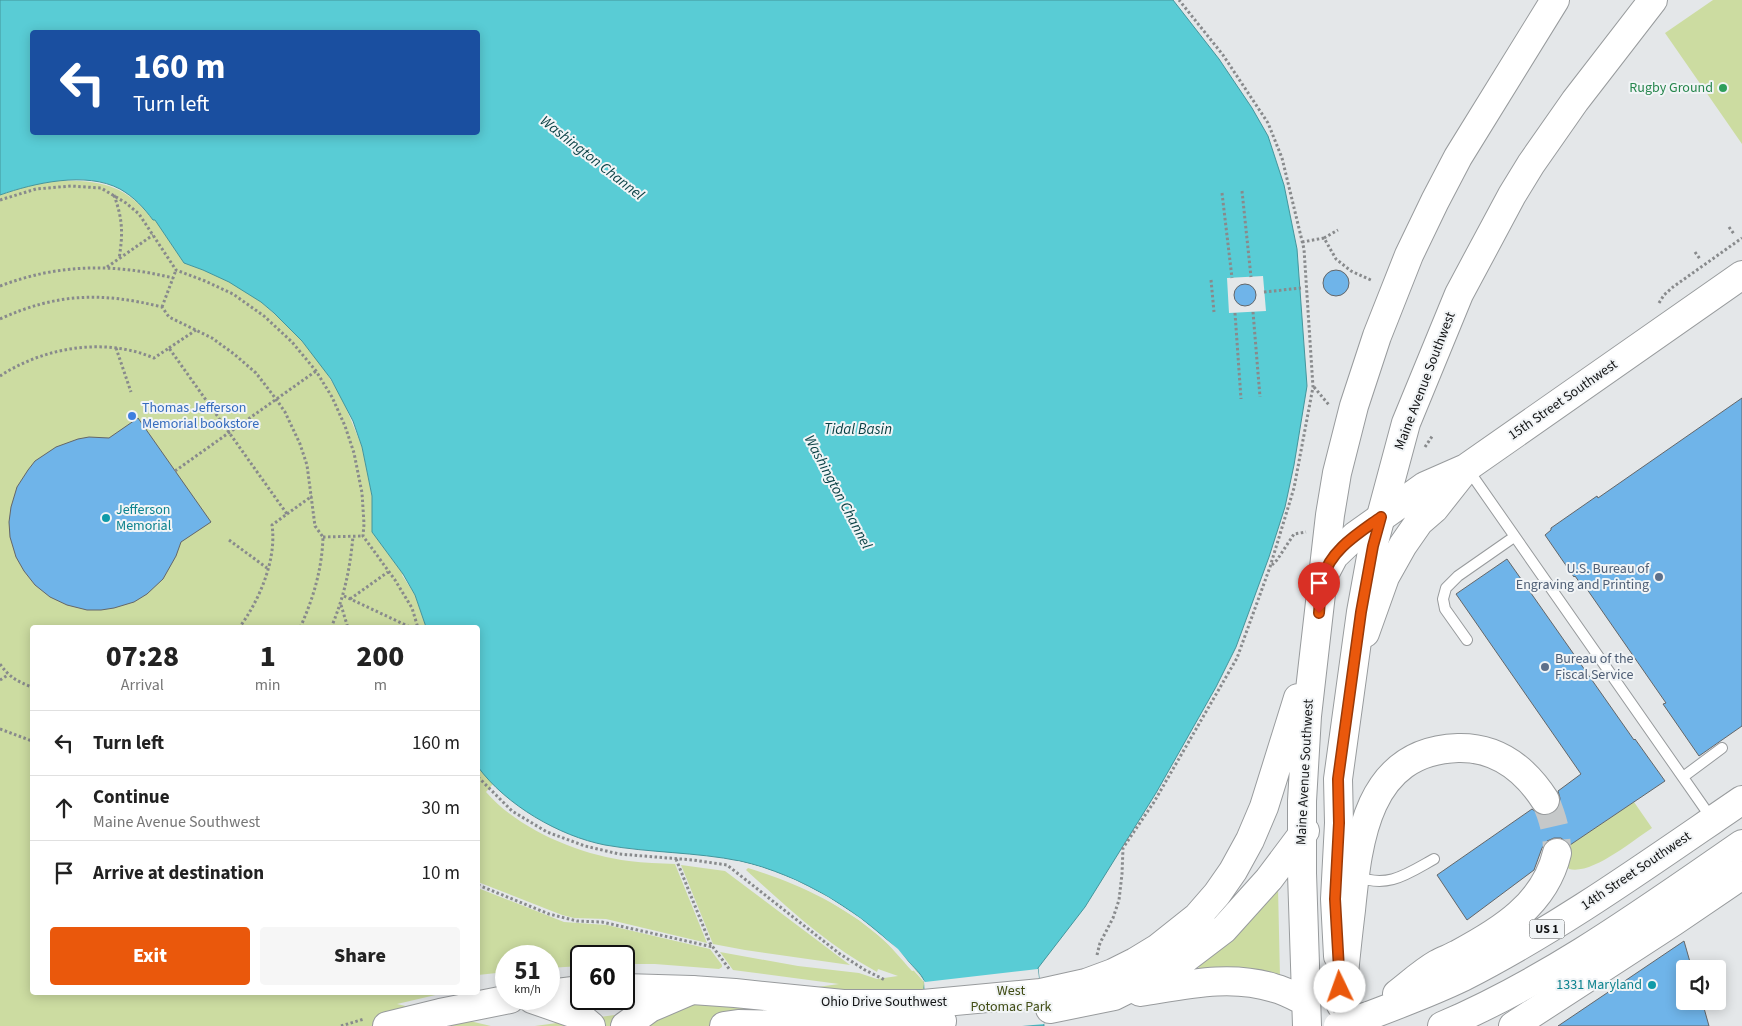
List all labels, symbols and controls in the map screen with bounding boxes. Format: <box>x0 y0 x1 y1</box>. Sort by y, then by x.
text: 160 m <box>133 42 225 92</box>
icon: left <box>50 50 115 115</box>
place label: Rugby Ground <box>1629 78 1713 98</box>
marker: Rugby Ground <box>1717 82 1729 94</box>
text: Turn left <box>133 88 209 120</box>
water label: Washington Channel <box>536 111 649 205</box>
street label: Maine Avenue Southwest <box>1389 309 1461 453</box>
street label: 15th Street Southwest <box>1504 355 1622 445</box>
place label: Thomas Jefferson Memorial bookstore <box>142 398 259 434</box>
marker: Thomas Jefferson Memorial bookstore <box>126 410 138 422</box>
water label: Tidal Basin <box>824 419 892 440</box>
water label: Washington Channel <box>799 431 877 553</box>
place label: Jefferson Memorial <box>116 500 172 536</box>
marker: Jefferson Memorial <box>100 512 112 524</box>
place label: U.S. Bureau of Engraving and Printing <box>1516 559 1650 595</box>
pin <box>1298 562 1340 613</box>
icon: arrive <box>1305 569 1333 597</box>
marker: U.S. Bureau of Engraving and Printing <box>1653 571 1665 583</box>
text: 07:28 <box>106 635 179 678</box>
text: 1 <box>260 635 276 678</box>
text: 200 <box>356 635 404 678</box>
place label: Bureau of the Fiscal Service <box>1555 649 1634 685</box>
marker: Bureau of the Fiscal Service <box>1539 661 1551 673</box>
text: Arrival <box>121 674 164 696</box>
text: min <box>255 674 281 696</box>
text: m <box>374 674 387 696</box>
street label: Maine Avenue Southwest <box>1291 698 1319 846</box>
icon: left <box>50 729 78 757</box>
text: Turn left <box>93 730 164 757</box>
text: 160 m <box>412 730 460 757</box>
text: Continue <box>93 784 170 811</box>
icon: ahead <box>50 794 78 822</box>
text: 30 m <box>422 795 460 822</box>
text: Maine Avenue Southwest <box>93 811 260 833</box>
street label: 14th Street Southwest <box>1577 826 1695 915</box>
icon: arrive <box>50 859 78 887</box>
text: Arrive at destination <box>93 860 264 887</box>
text: 10 m <box>422 860 460 887</box>
road number: US 1 <box>1530 920 1564 939</box>
button: Exit <box>50 927 250 985</box>
button: Share <box>260 927 460 985</box>
speed limit sign: 60 <box>570 945 635 1010</box>
text: 51 <box>514 953 541 989</box>
position arrow <box>1313 960 1365 1012</box>
map controls <box>1676 960 1726 1010</box>
button: sound <box>1676 960 1726 1010</box>
place label: 1331 Maryland <box>1556 975 1642 995</box>
marker: 1331 Maryland <box>1646 979 1658 991</box>
text: km/h <box>514 981 541 998</box>
park label: West Potomac Park <box>970 981 1052 1017</box>
street label: Ohio Drive Southwest <box>821 992 947 1012</box>

